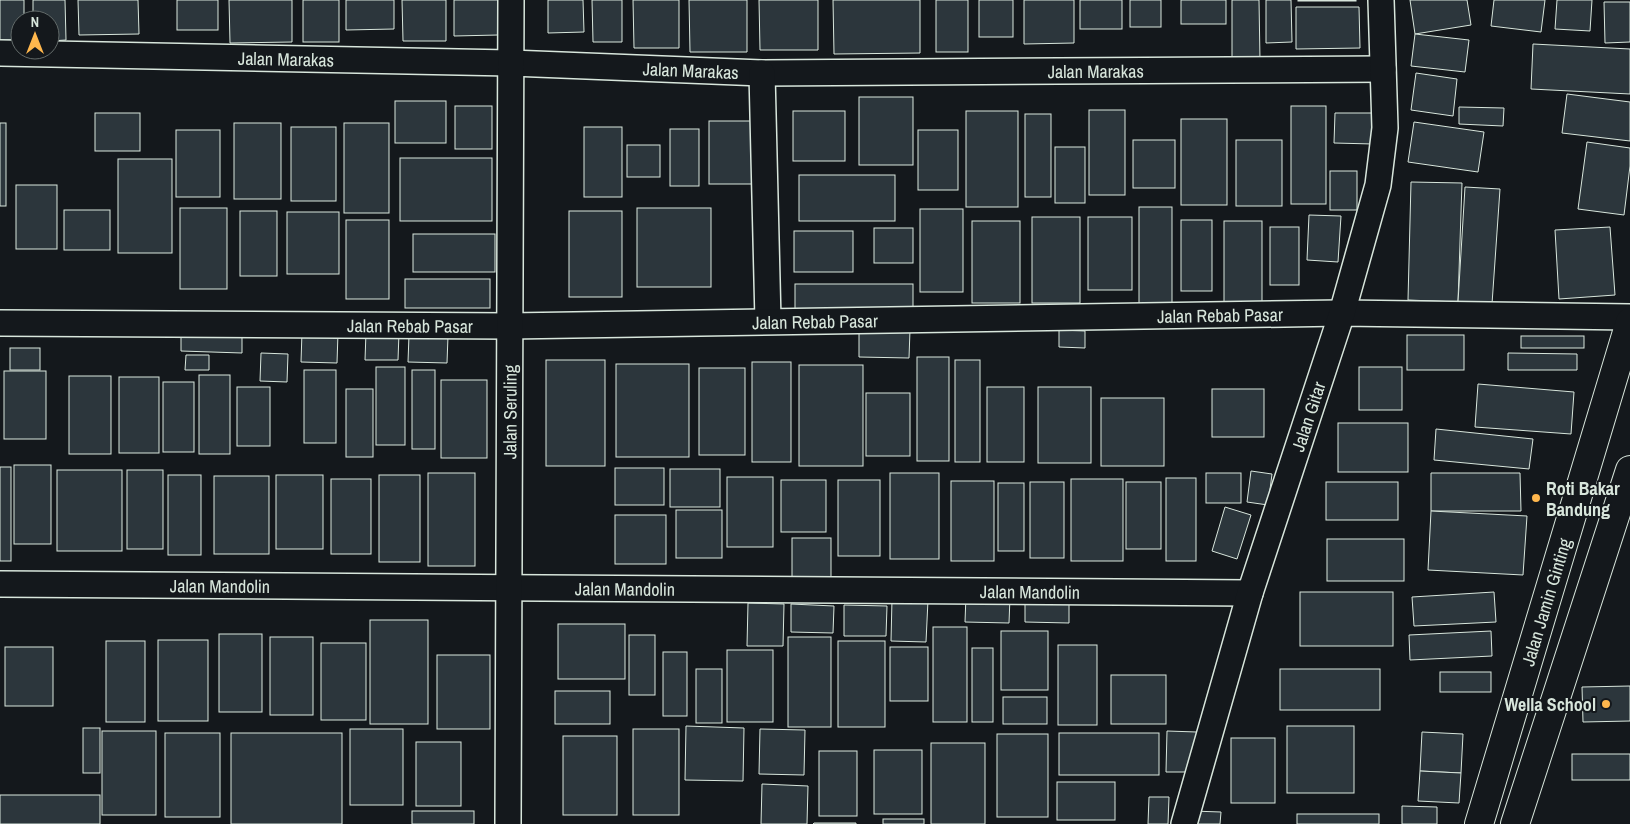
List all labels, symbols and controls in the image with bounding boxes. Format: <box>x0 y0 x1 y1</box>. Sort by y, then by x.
north arrow <box>10 10 60 60</box>
text: N <box>31 13 39 31</box>
street label: Jalan Marakas <box>238 45 334 72</box>
street label: Jalan Marakas <box>642 56 739 85</box>
street label: Jalan Marakas <box>1048 58 1144 84</box>
street label: Jalan Rebab Pasar <box>1157 301 1283 328</box>
street label: Jalan Rebab Pasar <box>752 308 878 335</box>
street label: Jalan Rebab Pasar <box>347 313 473 338</box>
street label: Jalan Seruling <box>497 364 522 459</box>
street label: Jalan Gitar <box>1285 378 1331 455</box>
place label: Roti Bakar Bandung <box>1546 476 1620 522</box>
marker: Roti Bakar Bandung <box>1530 492 1542 504</box>
street label: Jalan Jamin Ginting <box>1515 534 1577 669</box>
street label: Jalan Mandolin <box>170 573 270 598</box>
street label: Jalan Mandolin <box>575 576 675 601</box>
street label: Jalan Mandolin <box>980 579 1080 604</box>
place label: Wella School <box>1504 692 1596 717</box>
marker: Wella School <box>1600 698 1612 710</box>

